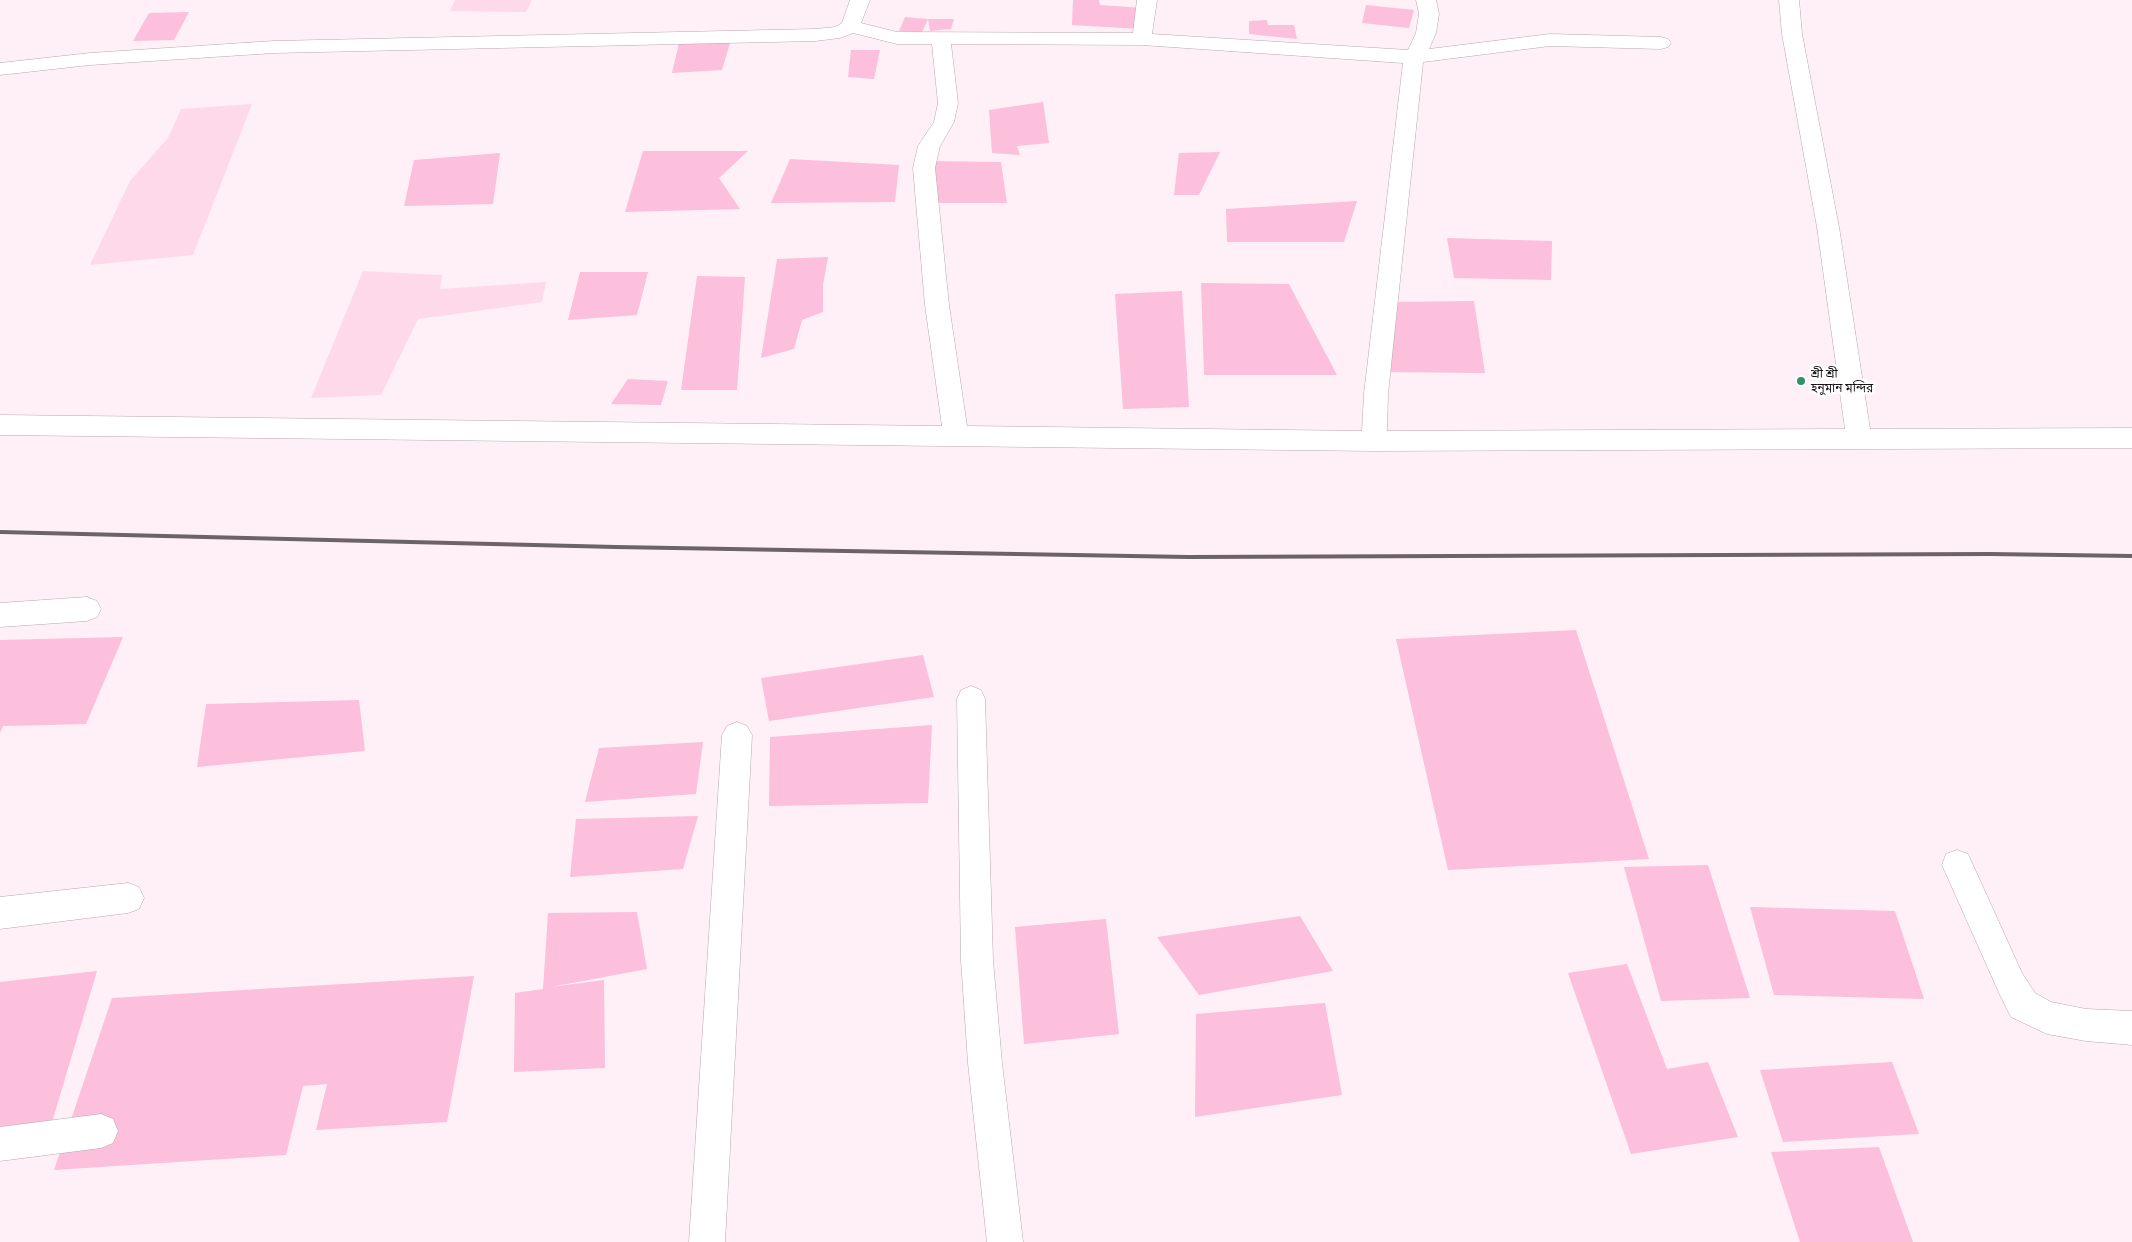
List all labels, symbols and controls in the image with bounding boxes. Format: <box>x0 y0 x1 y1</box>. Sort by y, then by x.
place label: শ্রী শ্রী হনুমান মন্দির <box>1811 367 1873 395</box>
marker: শ্রী শ্রী হনুমান মন্দির <box>1795 375 1807 387</box>

